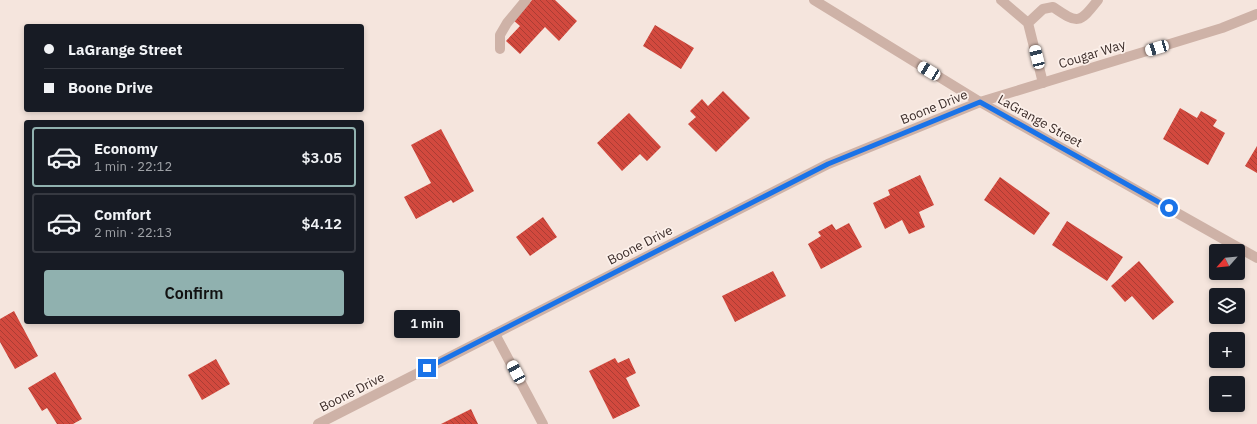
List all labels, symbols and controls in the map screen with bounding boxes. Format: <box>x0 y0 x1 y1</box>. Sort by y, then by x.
street label: Cougar Way <box>1056 36 1128 72</box>
car <box>1144 39 1170 57</box>
text: LaGrange Street <box>68 40 182 59</box>
car <box>1028 44 1046 70</box>
car <box>916 60 942 82</box>
text: Boone Drive <box>68 78 153 97</box>
street label: Boone Drive <box>898 86 970 128</box>
street label: LaGrange Street <box>995 91 1085 151</box>
icon: car <box>46 139 82 175</box>
text: Economy <box>94 139 158 158</box>
text: $3.05 <box>302 148 342 167</box>
text: 1 min · 22:12 <box>94 158 172 175</box>
route start <box>1160 199 1178 217</box>
icon: car <box>46 205 82 241</box>
text: Comfort <box>94 205 151 224</box>
text: $4.12 <box>302 214 342 233</box>
street label: Boone Drive <box>605 221 675 269</box>
text: 2 min · 22:13 <box>94 224 172 241</box>
north arrow <box>1209 244 1245 280</box>
map controls <box>1209 244 1245 412</box>
button: Confirm <box>44 270 344 316</box>
button: layers <box>1209 288 1245 324</box>
callout: 1 min <box>394 310 460 338</box>
text: 1 min <box>410 315 444 332</box>
button: + <box>1209 332 1245 368</box>
route end <box>418 359 436 377</box>
car <box>505 359 527 385</box>
street label: Boone Drive <box>317 368 387 416</box>
button: − <box>1209 376 1245 412</box>

